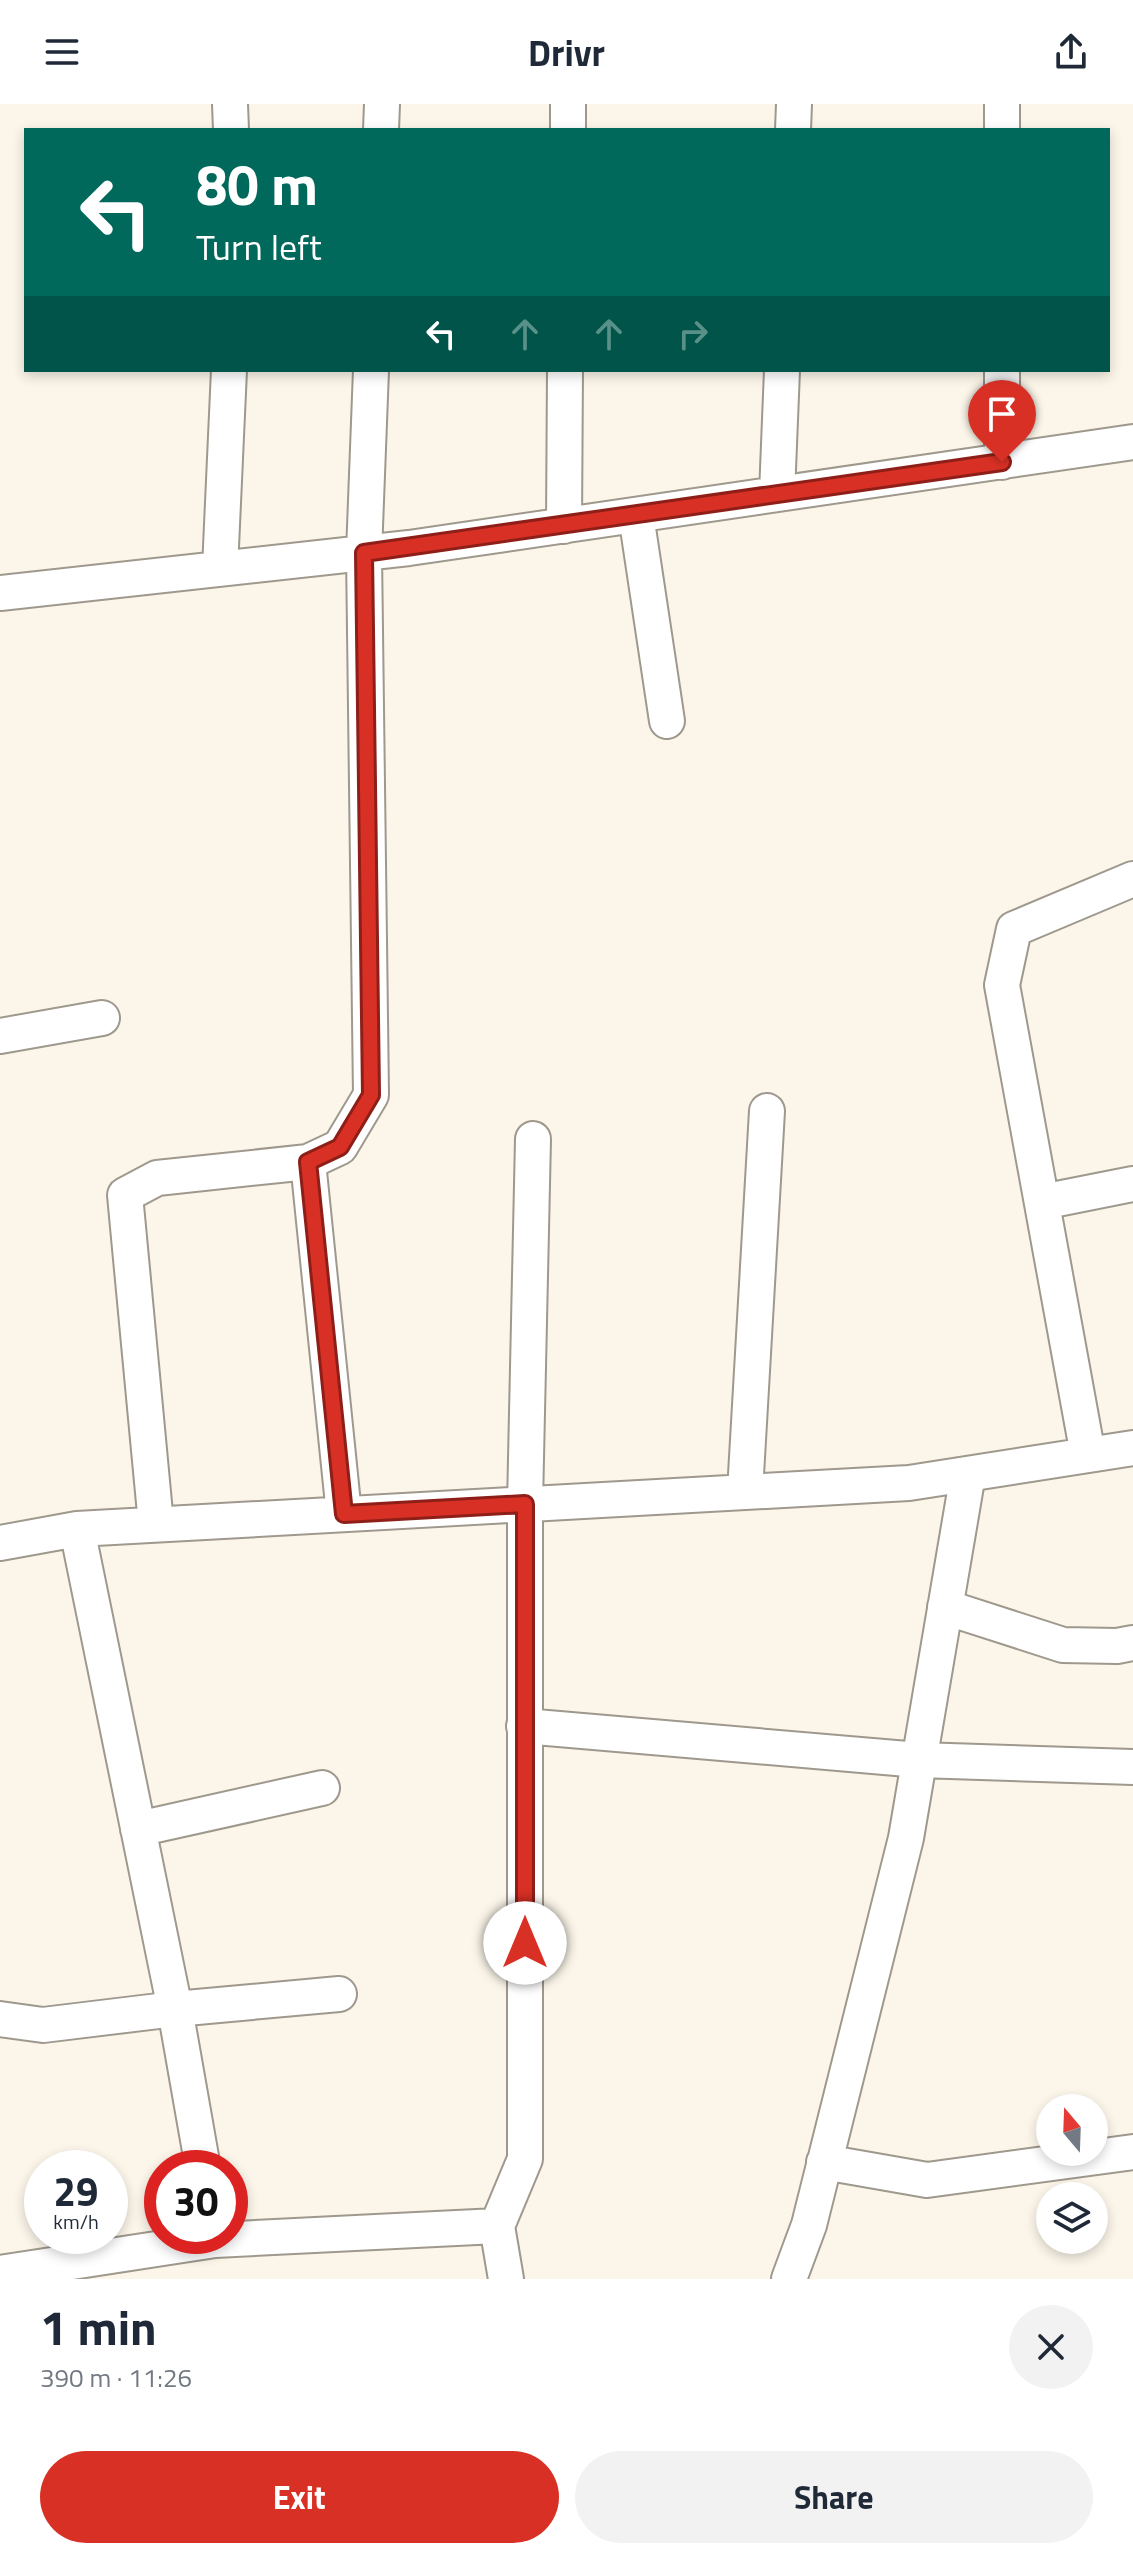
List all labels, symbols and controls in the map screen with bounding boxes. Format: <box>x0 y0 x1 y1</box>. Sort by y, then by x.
text: Drivr <box>528 25 605 80</box>
icon: menu <box>40 30 84 74</box>
icon: share <box>1049 30 1093 74</box>
text: 80 m <box>196 142 318 227</box>
icon: left <box>64 160 168 264</box>
text: Turn left <box>196 219 322 274</box>
icon: left <box>419 312 463 356</box>
icon: ahead <box>503 312 547 356</box>
icon: ahead <box>587 312 631 356</box>
icon: right <box>671 312 715 356</box>
pin <box>968 380 1036 462</box>
icon: arrive <box>980 392 1024 436</box>
position arrow <box>483 1901 567 1985</box>
north arrow <box>1036 2094 1108 2166</box>
map controls <box>1036 2094 1108 2254</box>
speed limit sign: 30 <box>144 2150 248 2254</box>
text: 29 <box>54 2161 98 2222</box>
button: layers <box>1036 2182 1108 2254</box>
text: km/h <box>53 2206 99 2237</box>
text: 1 min <box>40 2291 157 2364</box>
button: close <box>1009 2305 1093 2389</box>
text: 390 m · 11:26 <box>40 2358 192 2397</box>
button: Exit <box>40 2451 559 2543</box>
button: Share <box>575 2451 1093 2543</box>

